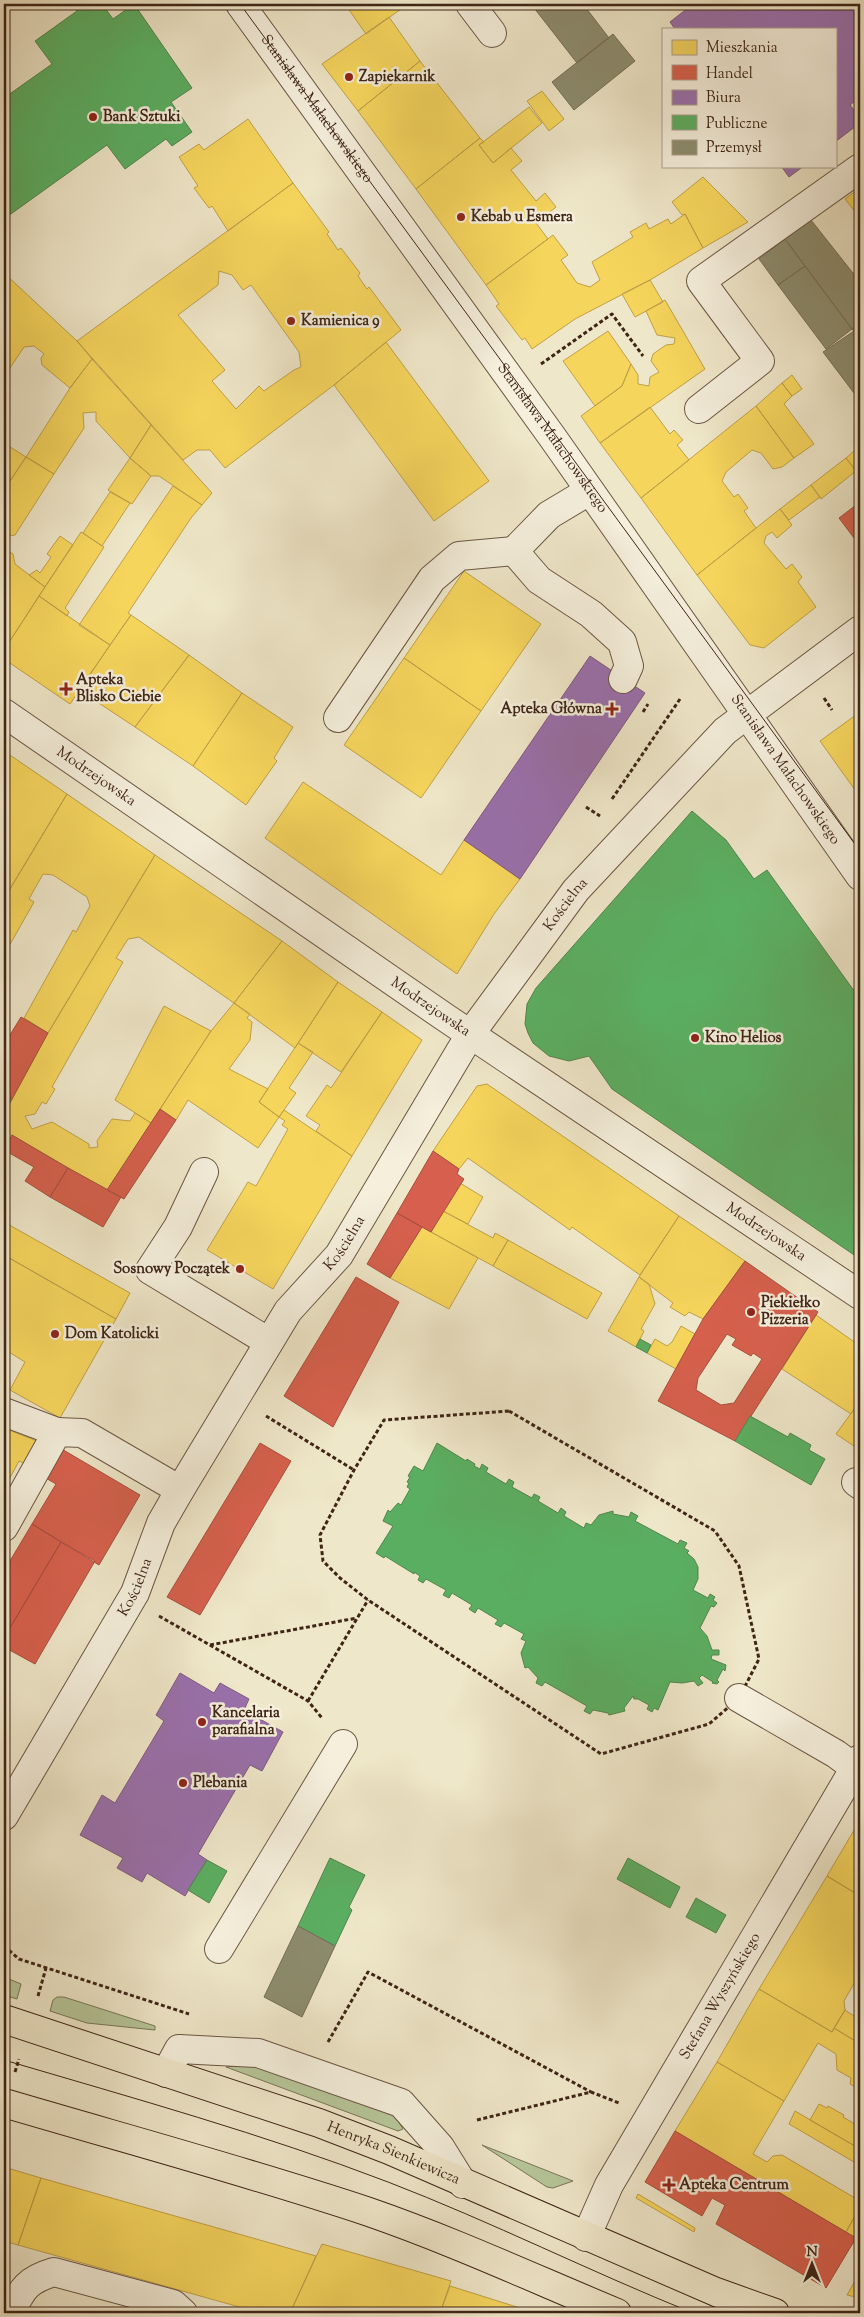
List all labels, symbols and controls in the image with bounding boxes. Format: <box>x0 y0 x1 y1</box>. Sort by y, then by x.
legend <box>662 28 836 168</box>
street label: Stanisława Małachowskiego <box>255 30 378 187</box>
text: Mieszkania <box>706 38 778 59</box>
text: Handel <box>706 64 753 85</box>
place label: Zapiekarnik <box>359 67 436 88</box>
marker: Zapiekarnik <box>343 71 355 83</box>
text: Biura <box>706 88 741 109</box>
place label: Bank Sztuki <box>103 107 181 128</box>
marker: Bank Sztuki <box>87 111 99 123</box>
text: Publiczne <box>706 114 767 135</box>
text: Przemysł <box>706 138 762 159</box>
place label: Kebab u Esmera <box>471 207 573 228</box>
marker: Kebab u Esmera <box>455 211 467 223</box>
place label: Kamienica 9 <box>301 311 380 332</box>
marker: Kamienica 9 <box>285 315 297 327</box>
street label: Stanisława Małachowskiego <box>492 359 613 517</box>
place label: Apteka Blisko Ciebie <box>76 670 161 708</box>
marker: Apteka Blisko Ciebie <box>60 683 72 695</box>
street label: Stanisława Małachowskiego <box>725 690 845 849</box>
place label: Apteka Główna <box>500 699 602 720</box>
marker: Apteka Główna <box>606 703 618 715</box>
street label: Modrzejowska <box>52 742 140 812</box>
street label: Kościelna <box>539 873 593 936</box>
street label: Modrzejowska <box>386 972 475 1042</box>
place label: Kino Helios <box>705 1028 782 1049</box>
marker: Kino Helios <box>689 1032 701 1044</box>
street label: Modrzejowska <box>722 1198 810 1267</box>
street label: Kościelna <box>319 1212 371 1276</box>
place label: Sosnowy Początek <box>113 1259 231 1280</box>
marker: Sosnowy Początek <box>234 1263 246 1275</box>
place label: Piekiełko Pizzeria <box>761 1293 820 1331</box>
marker: Piekiełko Pizzeria <box>745 1306 757 1318</box>
place label: Dom Katolicki <box>65 1324 160 1345</box>
marker: Dom Katolicki <box>49 1328 61 1340</box>
street label: Kościelna <box>113 1555 158 1621</box>
place label: Kancelaria parafialna <box>212 1703 280 1741</box>
marker: Kancelaria parafialna <box>196 1716 208 1728</box>
place label: Plebania <box>193 1773 248 1794</box>
marker: Plebania <box>177 1777 189 1789</box>
street label: Stefana Wyszyńskiego <box>675 1929 766 2064</box>
street label: Henryka Sienkiewicza <box>324 2117 463 2190</box>
place label: Apteka Centrum <box>679 2175 789 2196</box>
marker: Apteka Centrum <box>663 2179 675 2191</box>
north arrow <box>786 2240 836 2290</box>
text: N <box>806 2243 818 2263</box>

